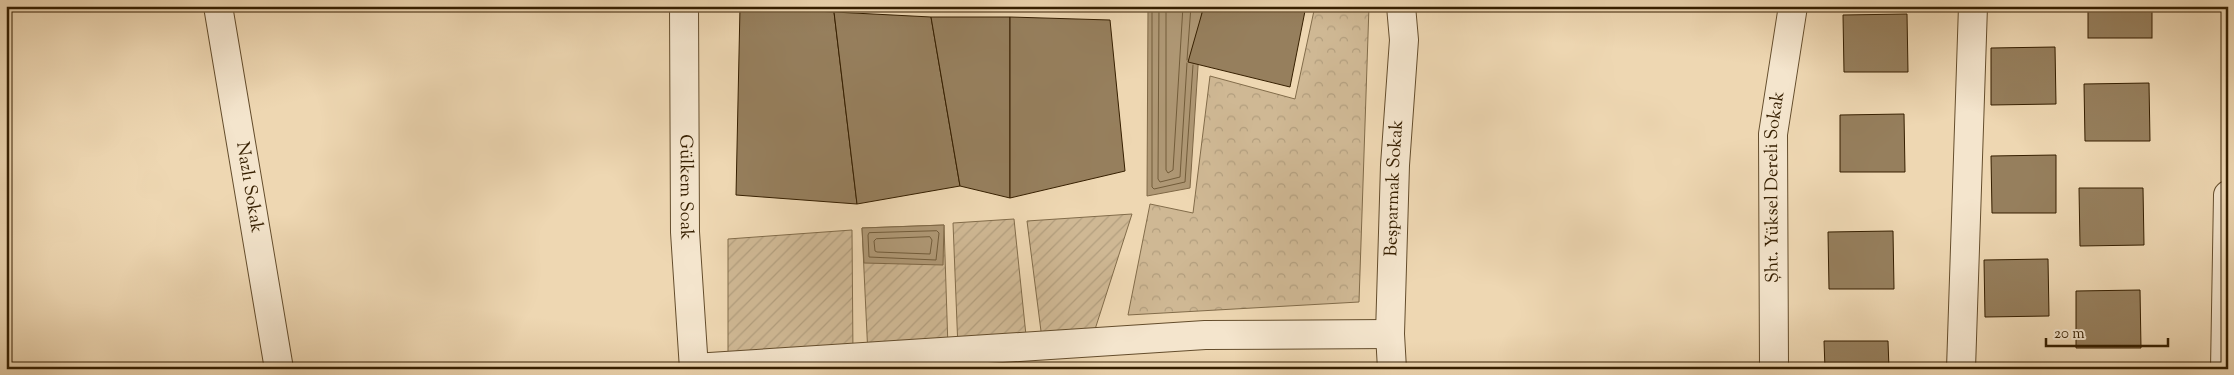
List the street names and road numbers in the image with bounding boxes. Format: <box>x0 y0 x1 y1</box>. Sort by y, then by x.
street label: Şht. Yüksel Dereli Sokak <box>1760 89 1793 283</box>
street label: Beşparmak Sokak <box>1379 119 1411 257</box>
street label: Gülkem Soak <box>672 134 698 241</box>
street label: Nazlı Sokak <box>228 140 269 235</box>

